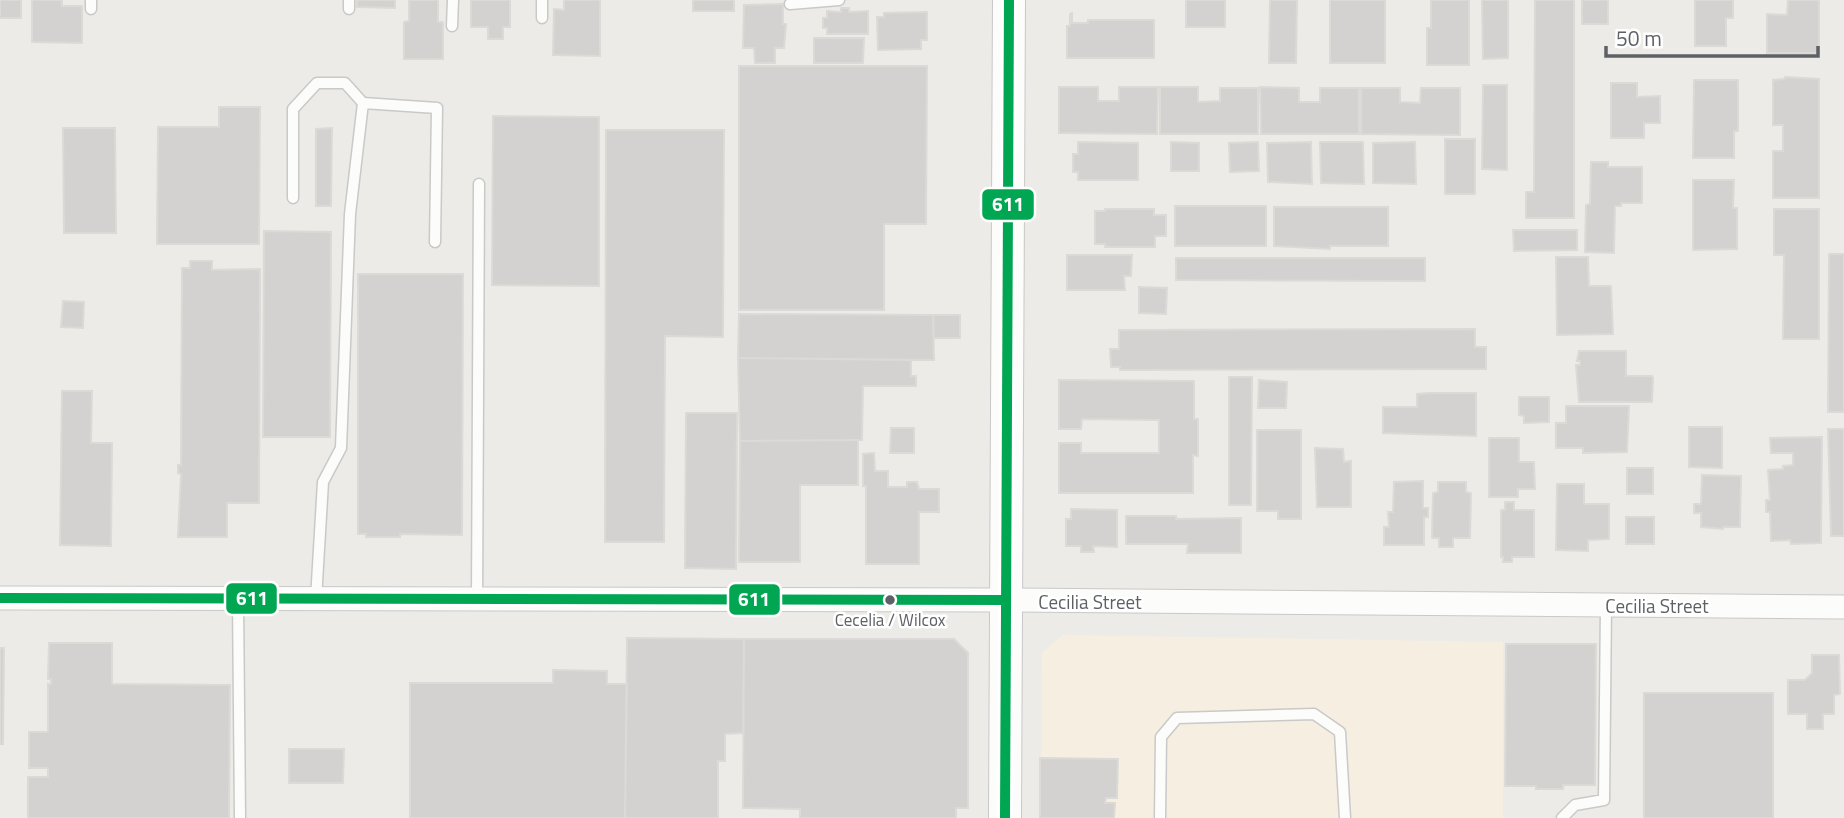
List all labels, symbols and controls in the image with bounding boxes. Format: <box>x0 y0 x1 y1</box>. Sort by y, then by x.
scale bar <box>1606 14 1818 58</box>
text: 50 m <box>1616 22 1662 54</box>
line badge: 611 <box>981 188 1035 221</box>
text: 611 <box>992 189 1024 218</box>
line badge: 611 <box>225 582 278 615</box>
text: 611 <box>236 583 268 612</box>
line badge: 611 <box>728 583 781 616</box>
text: 611 <box>738 584 770 613</box>
street label: Cecilia Street <box>1038 587 1142 616</box>
street label: Cecilia Street <box>1605 591 1709 620</box>
marker: Cecelia / Wilcox <box>883 593 897 607</box>
place label: Cecelia / Wilcox <box>835 607 946 633</box>

